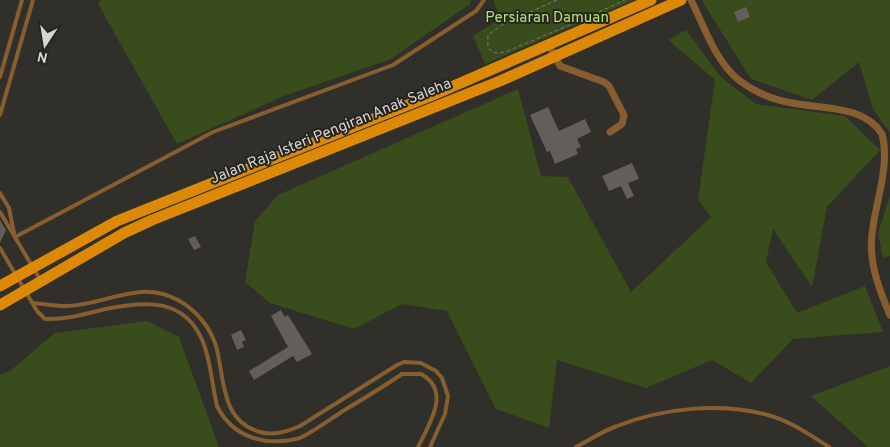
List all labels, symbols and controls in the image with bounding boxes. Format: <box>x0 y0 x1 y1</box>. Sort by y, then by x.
park label: Persiaran Damuan <box>485 9 609 28</box>
north arrow <box>20 20 70 70</box>
text: N <box>36 47 49 66</box>
street label: Jalan Raja Isteri Pengiran Anak Saleha <box>208 75 454 189</box>

